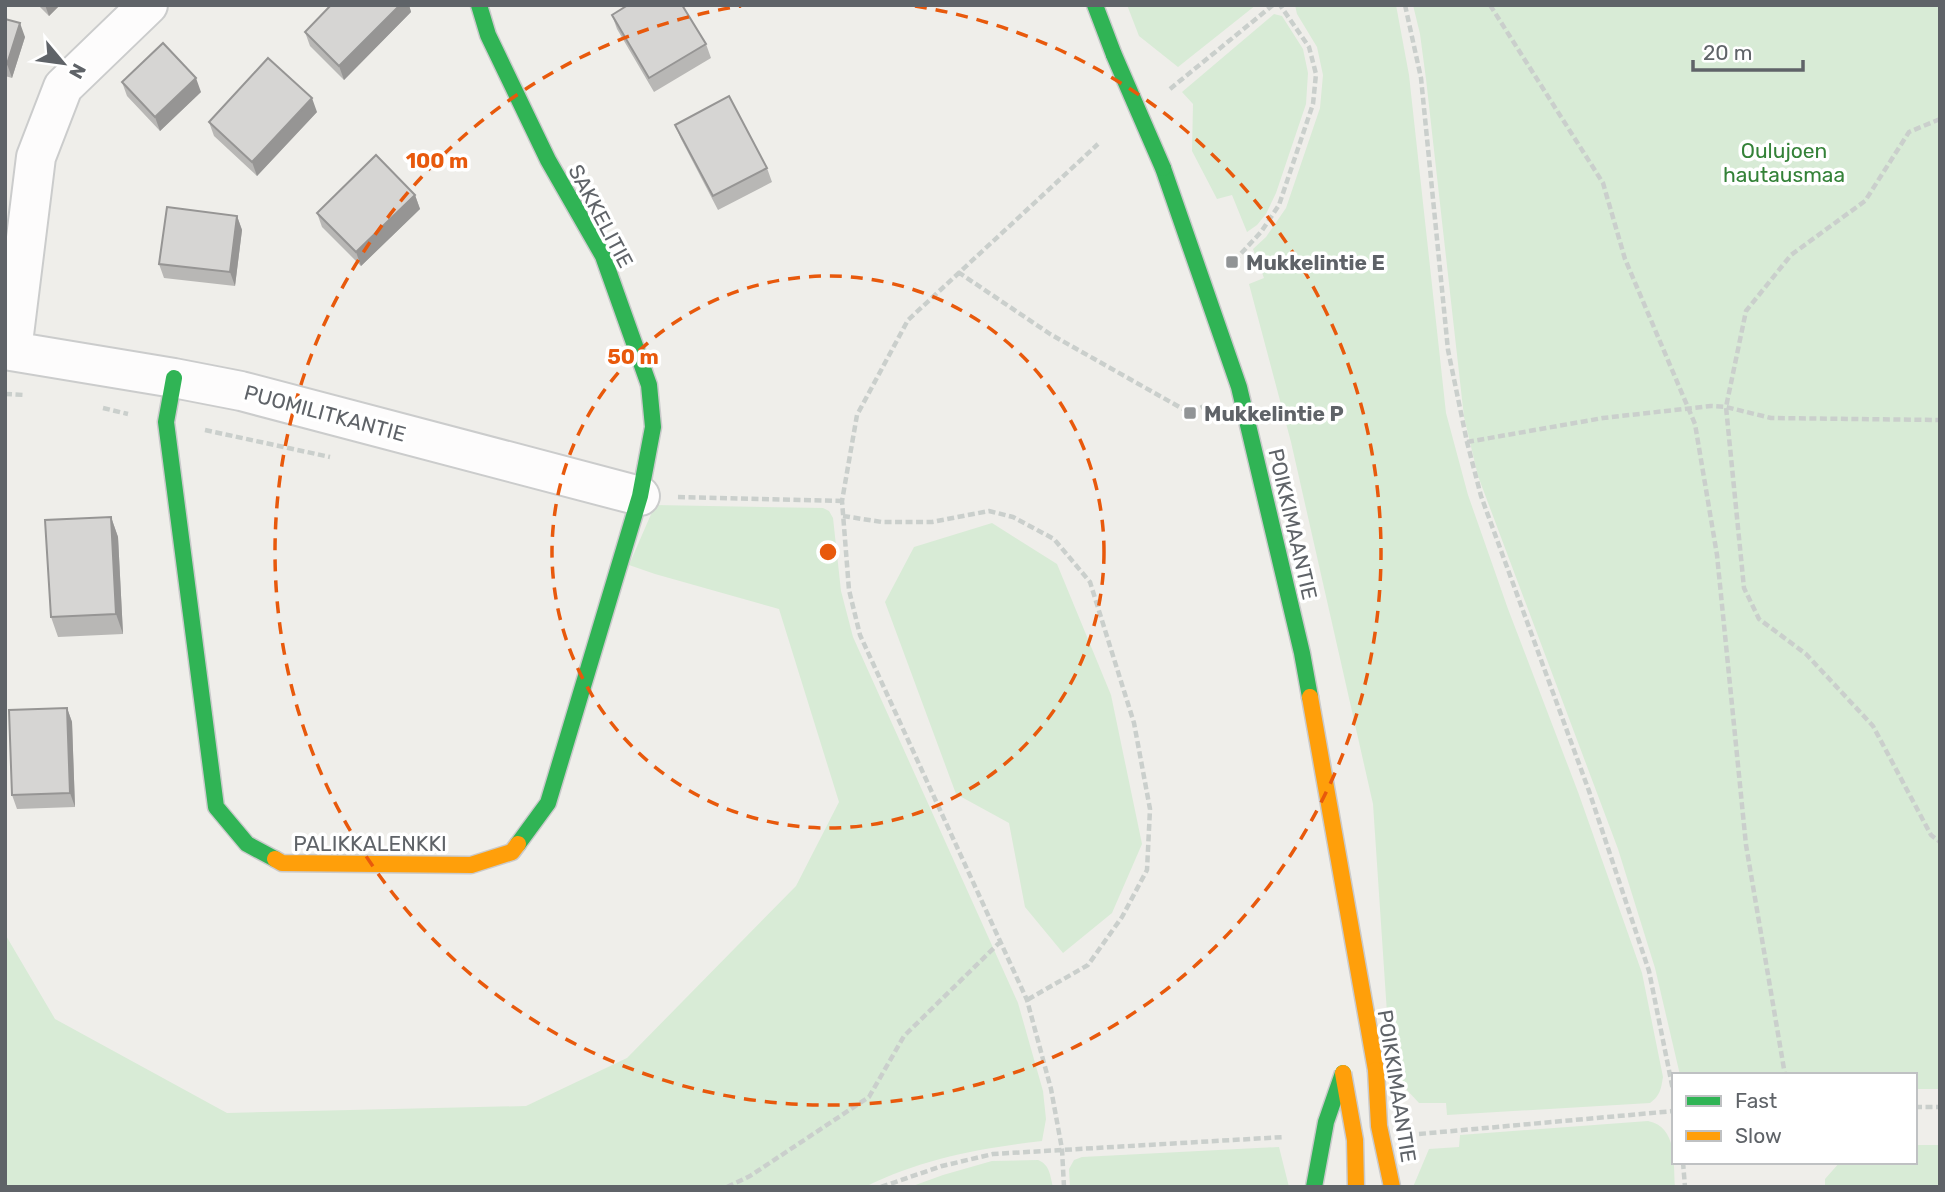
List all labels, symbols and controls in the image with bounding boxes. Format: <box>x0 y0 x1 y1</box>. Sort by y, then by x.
north arrow <box>28 28 98 98</box>
scale bar <box>1693 28 1803 72</box>
text: 20 m <box>1703 40 1752 65</box>
text: N <box>64 59 91 83</box>
park label: Oulujoen hautausmaa <box>1723 138 1845 187</box>
text: 100 m <box>406 148 468 173</box>
street label: SAKKELITIE <box>563 160 639 272</box>
place label: Mukkelintie E <box>1246 250 1385 275</box>
marker: Mukkelintie E <box>1224 254 1240 270</box>
text: 50 m <box>607 344 659 369</box>
street label: PUOMILITKANTIE <box>241 379 409 447</box>
place label: Mukkelintie P <box>1204 401 1344 426</box>
marker: Mukkelintie P <box>1182 405 1198 421</box>
street label: POIKKIMAANTIE <box>1263 446 1323 602</box>
centre of rings <box>816 540 840 564</box>
street label: PALIKKALENKKI <box>293 831 447 856</box>
street label: POIKKIMAANTIE <box>1373 1008 1421 1164</box>
legend <box>1672 1073 1917 1164</box>
text: Fast <box>1735 1088 1777 1113</box>
text: Slow <box>1735 1123 1782 1148</box>

